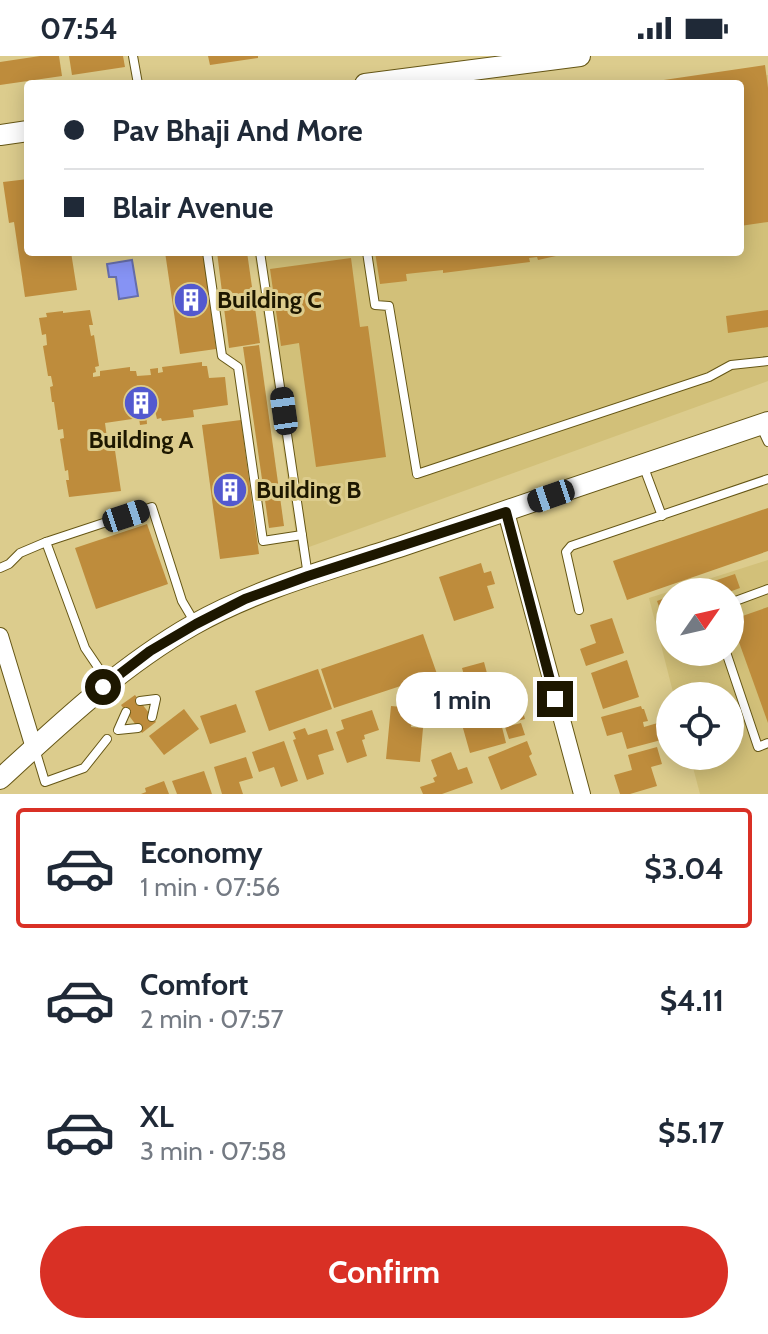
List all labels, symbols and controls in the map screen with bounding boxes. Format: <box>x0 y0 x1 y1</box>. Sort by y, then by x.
text: 07:54 <box>40 10 118 47</box>
text: Pav Bhaji And More <box>112 112 363 149</box>
text: Blair Avenue <box>112 189 274 226</box>
building icon: Building C <box>172 281 210 319</box>
place label: Building C <box>217 285 322 314</box>
building icon: Building A <box>122 384 160 422</box>
car <box>269 386 299 436</box>
place label: Building A <box>88 425 194 454</box>
building icon: Building B <box>211 471 249 509</box>
place label: Building B <box>256 475 361 504</box>
car <box>524 477 578 515</box>
car <box>99 497 153 535</box>
north arrow <box>656 578 744 666</box>
map controls <box>656 578 744 770</box>
route start <box>85 669 121 705</box>
callout: 1 min <box>395 671 527 727</box>
route end <box>537 681 573 717</box>
button: locate <box>656 682 744 770</box>
text: 1 min <box>433 684 491 716</box>
icon: car <box>44 832 116 904</box>
text: Economy <box>140 834 263 871</box>
text: $3.04 <box>644 850 724 887</box>
text: 1 min · 07:56 <box>140 871 280 903</box>
icon: car <box>44 964 116 1036</box>
text: Comfort <box>140 966 248 1003</box>
text: $4.11 <box>660 982 724 1019</box>
text: 2 min · 07:57 <box>140 1003 284 1035</box>
icon: car <box>44 1096 116 1168</box>
text: XL <box>140 1098 174 1135</box>
text: $5.17 <box>658 1114 724 1151</box>
text: 3 min · 07:58 <box>140 1135 287 1167</box>
button: Confirm <box>40 1226 728 1318</box>

